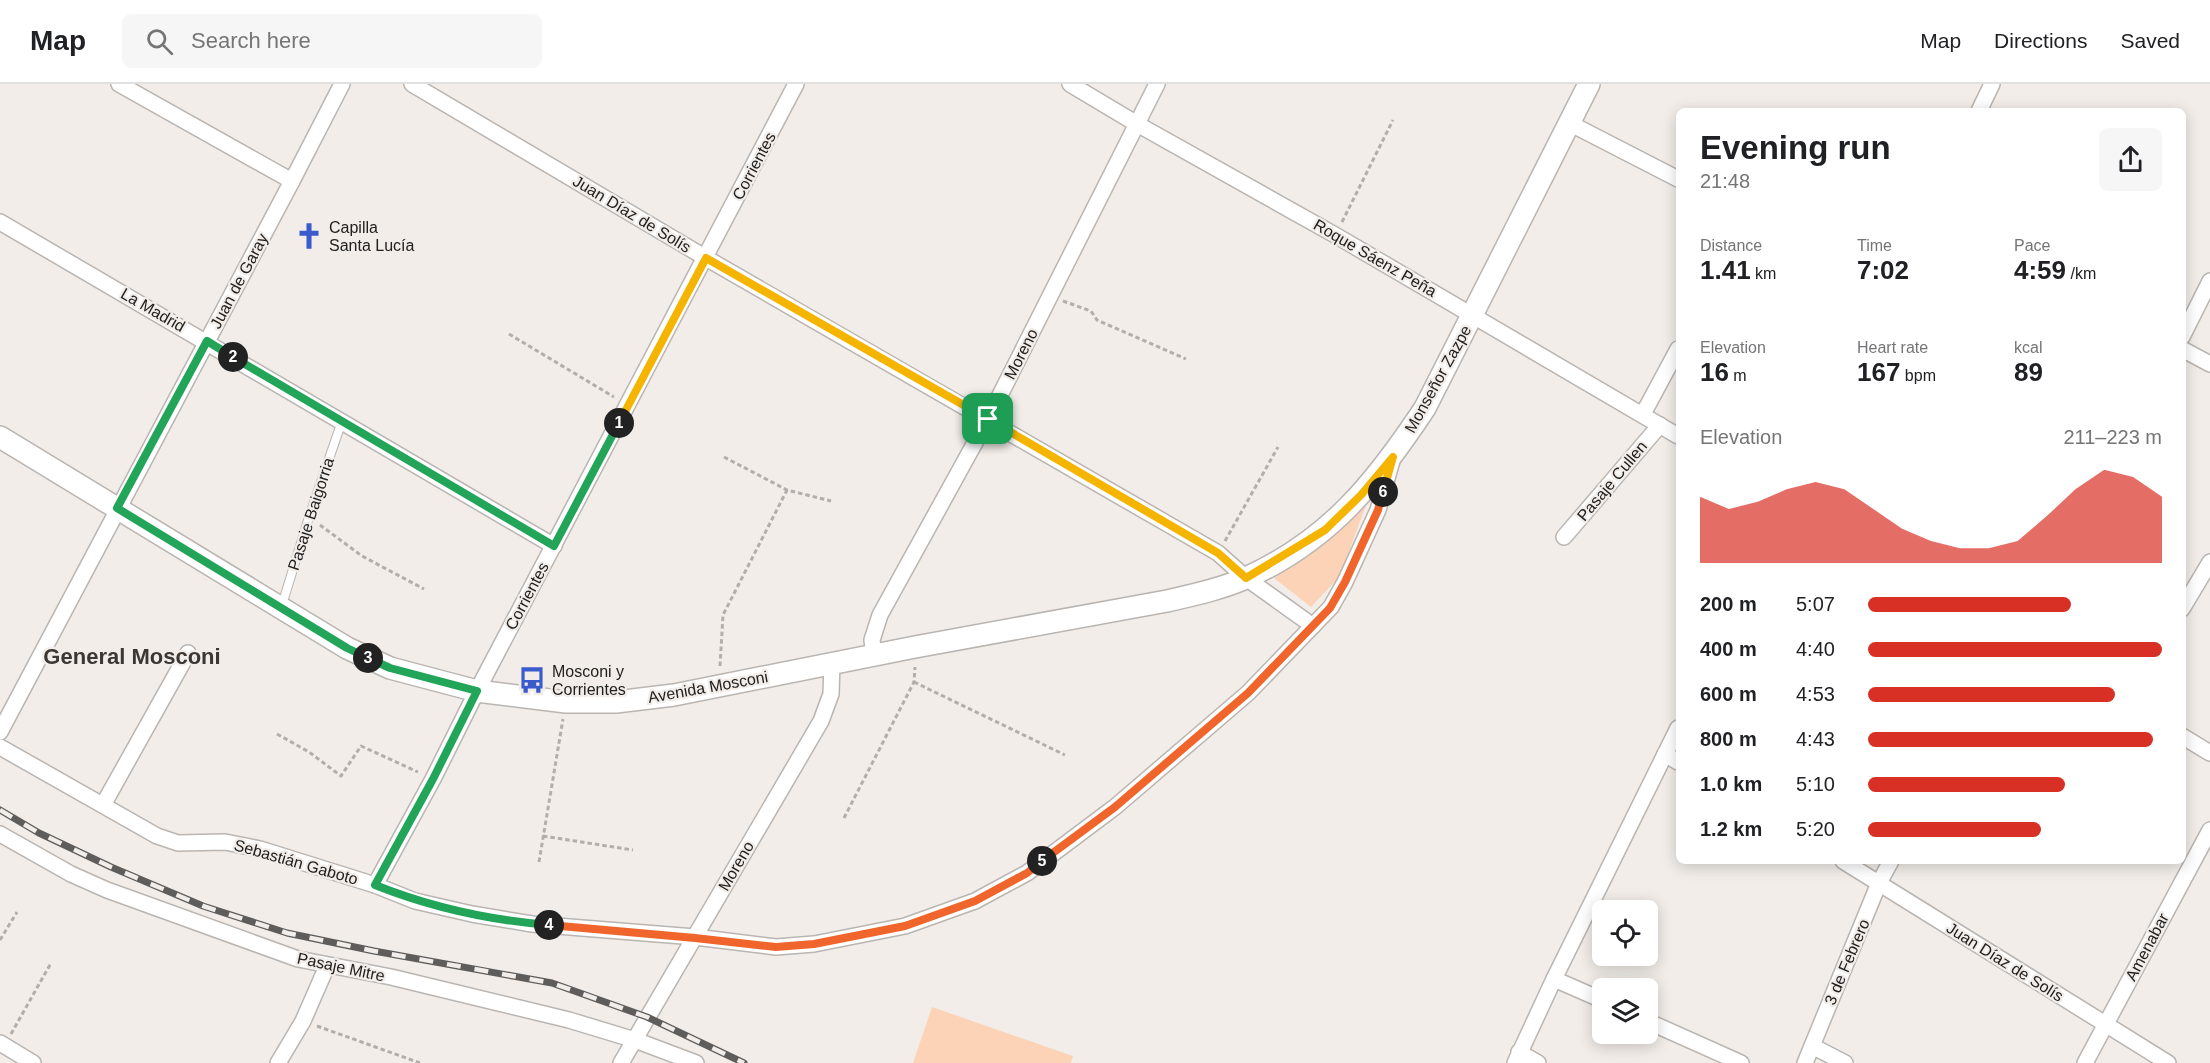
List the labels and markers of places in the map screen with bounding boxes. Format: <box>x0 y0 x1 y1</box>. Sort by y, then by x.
place label: Capilla Santa Lucía <box>329 219 415 254</box>
church icon: Capilla Santa Lucía <box>294 221 324 251</box>
pin: 2 <box>218 342 248 372</box>
pin <box>962 393 1013 444</box>
pin: 1 <box>604 408 634 438</box>
pin: 6 <box>1368 477 1398 507</box>
pin: 3 <box>353 643 383 673</box>
place label: Mosconi y Corrientes <box>552 663 626 698</box>
bus stop icon: Mosconi y Corrientes <box>517 665 547 695</box>
pin: 5 <box>1027 846 1057 876</box>
pin: 4 <box>534 910 564 940</box>

